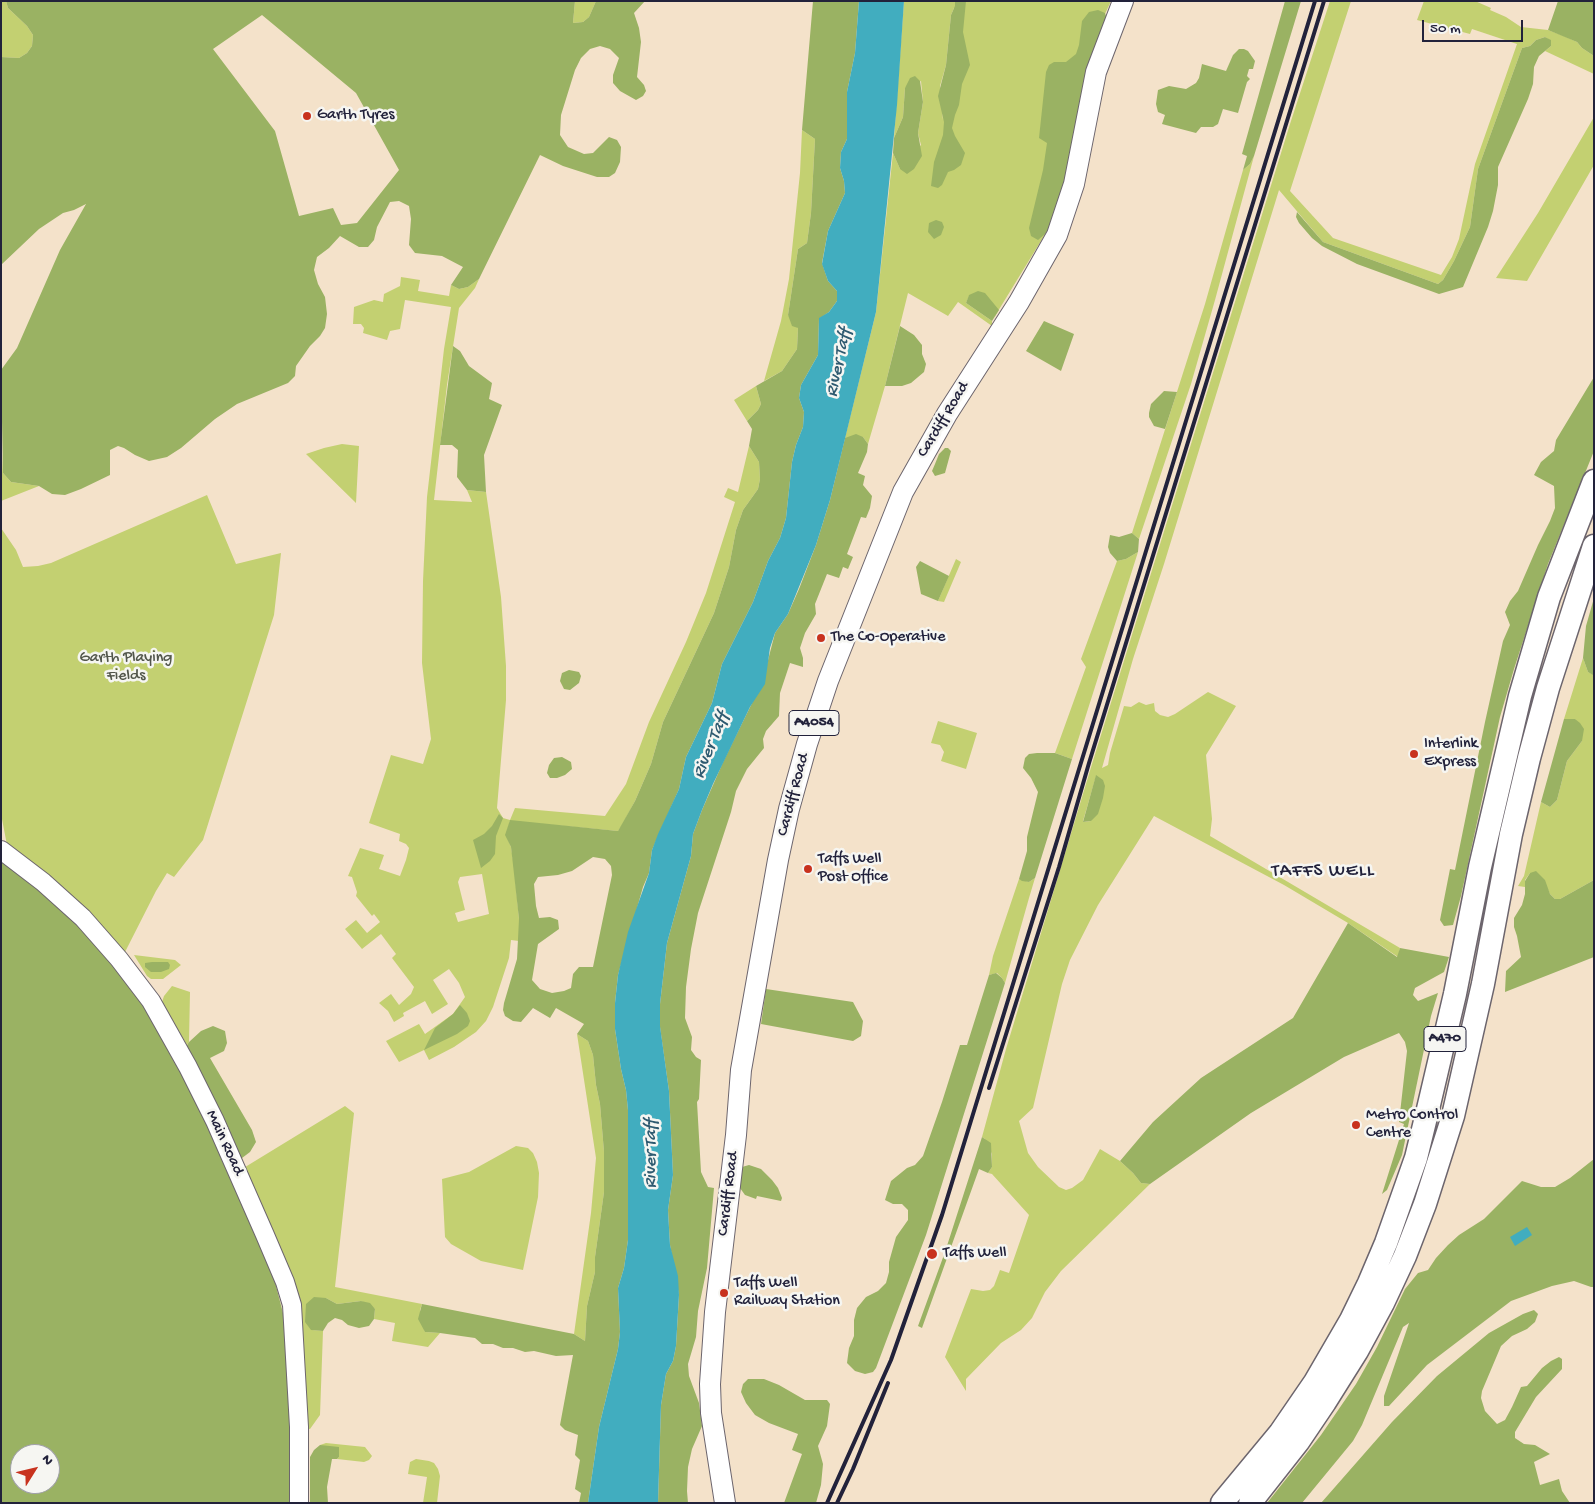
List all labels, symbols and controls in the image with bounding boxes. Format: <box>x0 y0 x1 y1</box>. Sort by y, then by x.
scale bar <box>1425 10 1526 42</box>
text: 50 m <box>1430 20 1461 38</box>
place label: Garth Tyres <box>317 106 394 126</box>
marker: Garth Tyres <box>301 110 313 122</box>
water label: River Taff <box>822 327 858 399</box>
street label: Cardiff Road <box>914 379 974 461</box>
place label: The Co-Operative <box>831 628 945 648</box>
marker: The Co-Operative <box>815 632 827 644</box>
park label: Garth Playing Fields <box>80 649 172 687</box>
water label: River Taff <box>689 710 735 782</box>
road number: A4054 <box>789 710 839 736</box>
place label: Interlink Express <box>1424 735 1478 773</box>
marker: Interlink Express <box>1408 748 1420 760</box>
street label: Cardiff Road <box>774 752 814 838</box>
place label: Taffs Well Post Office <box>818 850 888 888</box>
district label: TAFFS WELL <box>1270 861 1376 883</box>
marker: Taffs Well Post Office <box>802 863 814 875</box>
road number: A470 <box>1424 1026 1466 1052</box>
place label: Metro Control Centre <box>1366 1106 1458 1144</box>
street label: Main Road <box>201 1107 247 1179</box>
water label: River Taff <box>641 1119 663 1189</box>
marker: Metro Control Centre <box>1350 1119 1362 1131</box>
street label: Cardiff Road <box>714 1151 744 1237</box>
place label: Taffs Well <box>943 1244 1006 1264</box>
marker: Taffs Well <box>925 1247 939 1261</box>
place label: Taffs Well Railway Station <box>734 1274 840 1312</box>
marker: Taffs Well Railway Station <box>718 1287 730 1299</box>
north arrow <box>10 1444 60 1494</box>
text: N <box>37 1452 56 1469</box>

